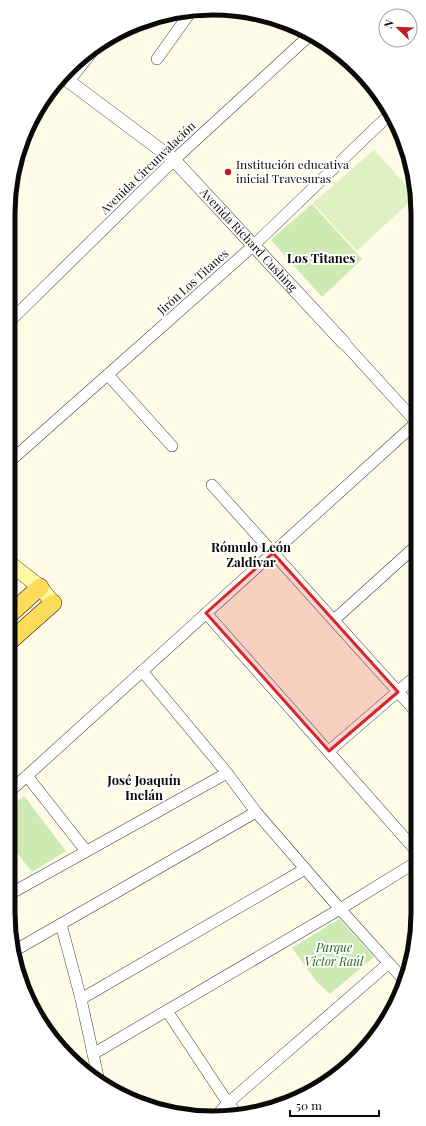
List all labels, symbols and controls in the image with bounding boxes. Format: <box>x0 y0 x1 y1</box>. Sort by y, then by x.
north arrow <box>378 8 418 48</box>
text: N <box>380 17 397 30</box>
street label: Avenida Circunvalación <box>95 117 198 218</box>
place label: Institución educativa inicial Travesuras <box>236 156 349 186</box>
marker: Institución educativa inicial Travesuras <box>223 167 233 177</box>
street label: Avenida Richard Cushing <box>196 184 302 295</box>
street label: Jirón Los Titanes <box>153 245 231 318</box>
district label: Los Titanes <box>287 249 355 266</box>
district label: Rómulo León Zaldívar <box>211 538 291 570</box>
district label: José Joaquín Inclán <box>106 771 181 803</box>
park label: Parque Victor Raúl <box>305 939 364 969</box>
scale bar <box>290 1092 379 1118</box>
text: 50 m <box>296 1097 322 1113</box>

